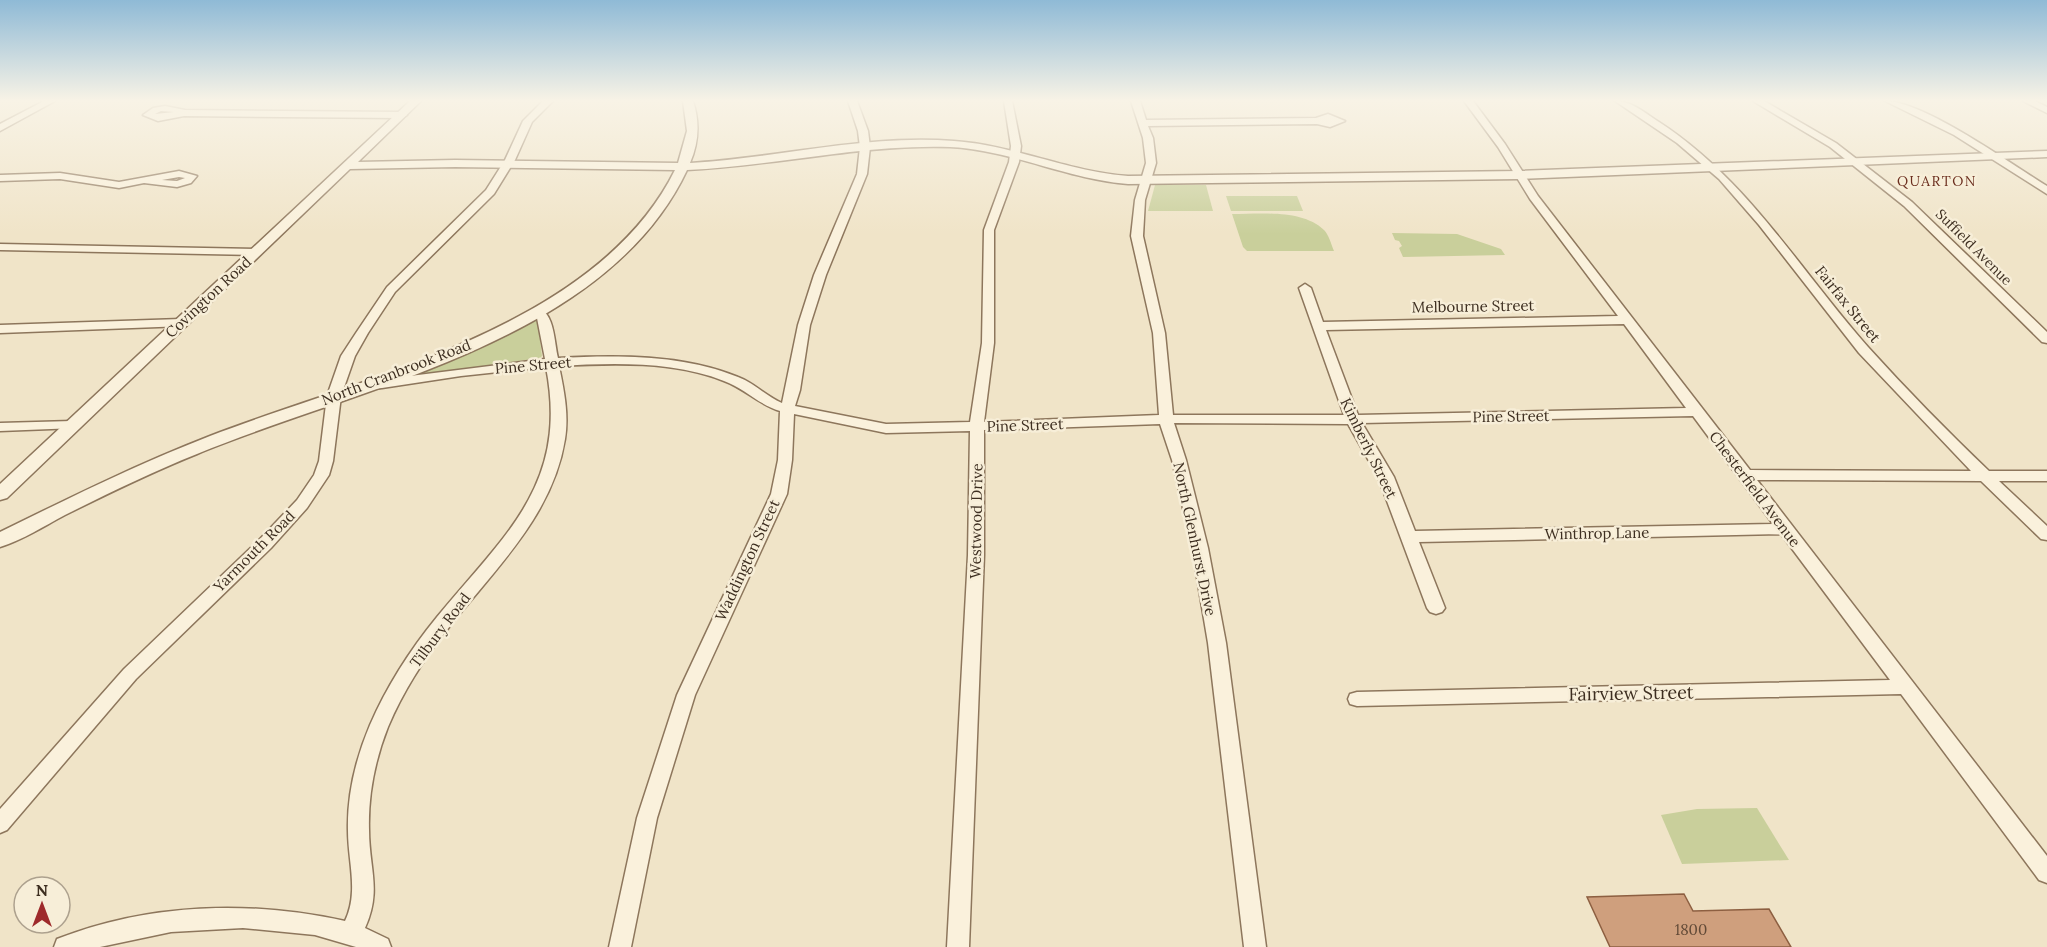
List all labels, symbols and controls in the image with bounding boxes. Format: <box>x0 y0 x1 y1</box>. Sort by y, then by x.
district label: QUARTON <box>1897 172 1977 190</box>
street label: Suffield Avenue <box>1932 205 2016 289</box>
street label: Covington Road <box>161 252 255 342</box>
street label: Fairfax Street <box>1811 262 1885 346</box>
street label: Melbourne Street <box>1412 295 1535 317</box>
street label: North Cranbrook Road <box>319 335 473 409</box>
street label: Pine Street <box>494 352 572 378</box>
street label: Kimberly Street <box>1336 395 1402 502</box>
street label: Pine Street <box>1472 406 1550 426</box>
street label: Pine Street <box>986 414 1064 436</box>
street label: Chesterfield Avenue <box>1705 427 1805 551</box>
street label: North Glenhurst Drive <box>1169 460 1221 618</box>
street label: Westwood Drive <box>965 463 987 579</box>
street label: Waddington Street <box>711 496 784 624</box>
street label: Yarmouth Road <box>209 506 299 596</box>
street label: Winthrop Lane <box>1544 523 1650 543</box>
street label: Tilbury Road <box>406 589 474 671</box>
street label: Fairview Street <box>1568 680 1694 706</box>
north arrow <box>12 875 72 935</box>
text: N <box>36 880 48 900</box>
house number: 1800 <box>1675 920 1707 939</box>

